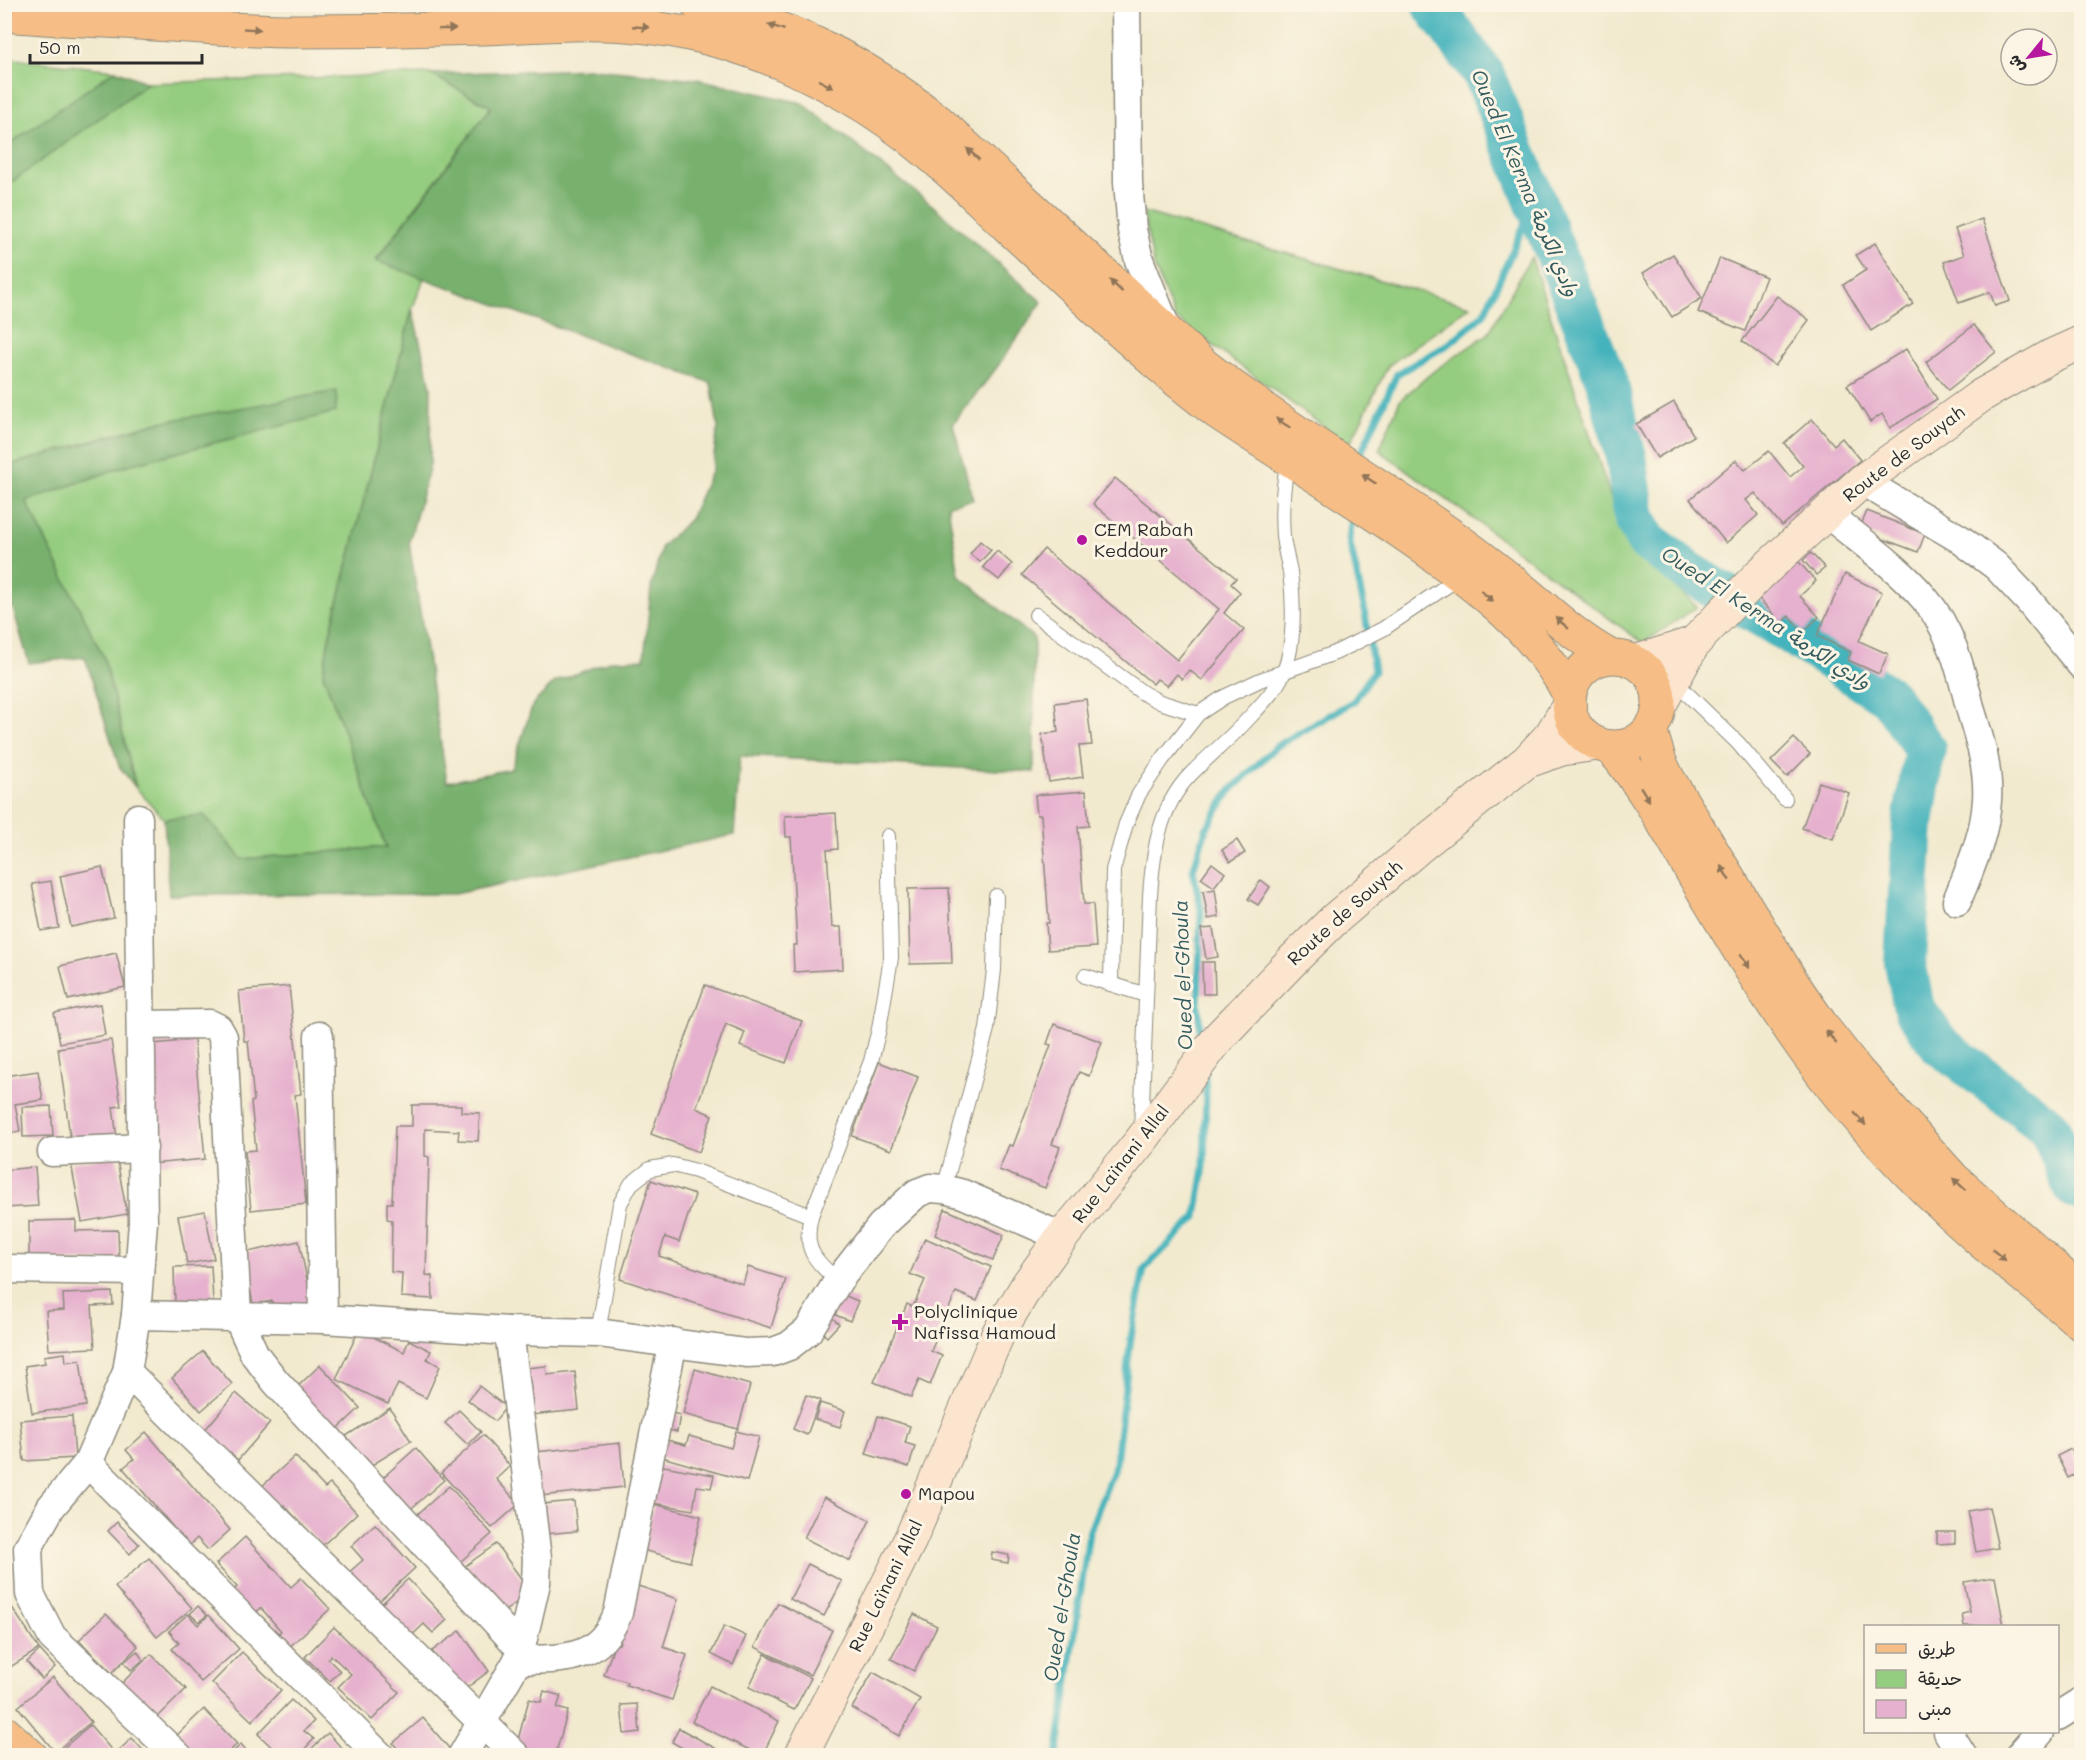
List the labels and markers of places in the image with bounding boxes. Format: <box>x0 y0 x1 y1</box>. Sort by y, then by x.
place label: CEM Rabah Keddour <box>1094 517 1193 562</box>
marker: CEM Rabah Keddour <box>1075 533 1089 547</box>
place label: Polyclinique Nafissa Hamoud <box>914 1299 1056 1344</box>
marker: Polyclinique Nafissa Hamoud <box>891 1313 909 1331</box>
place label: Mapou <box>918 1481 975 1505</box>
marker: Mapou <box>899 1487 913 1501</box>

